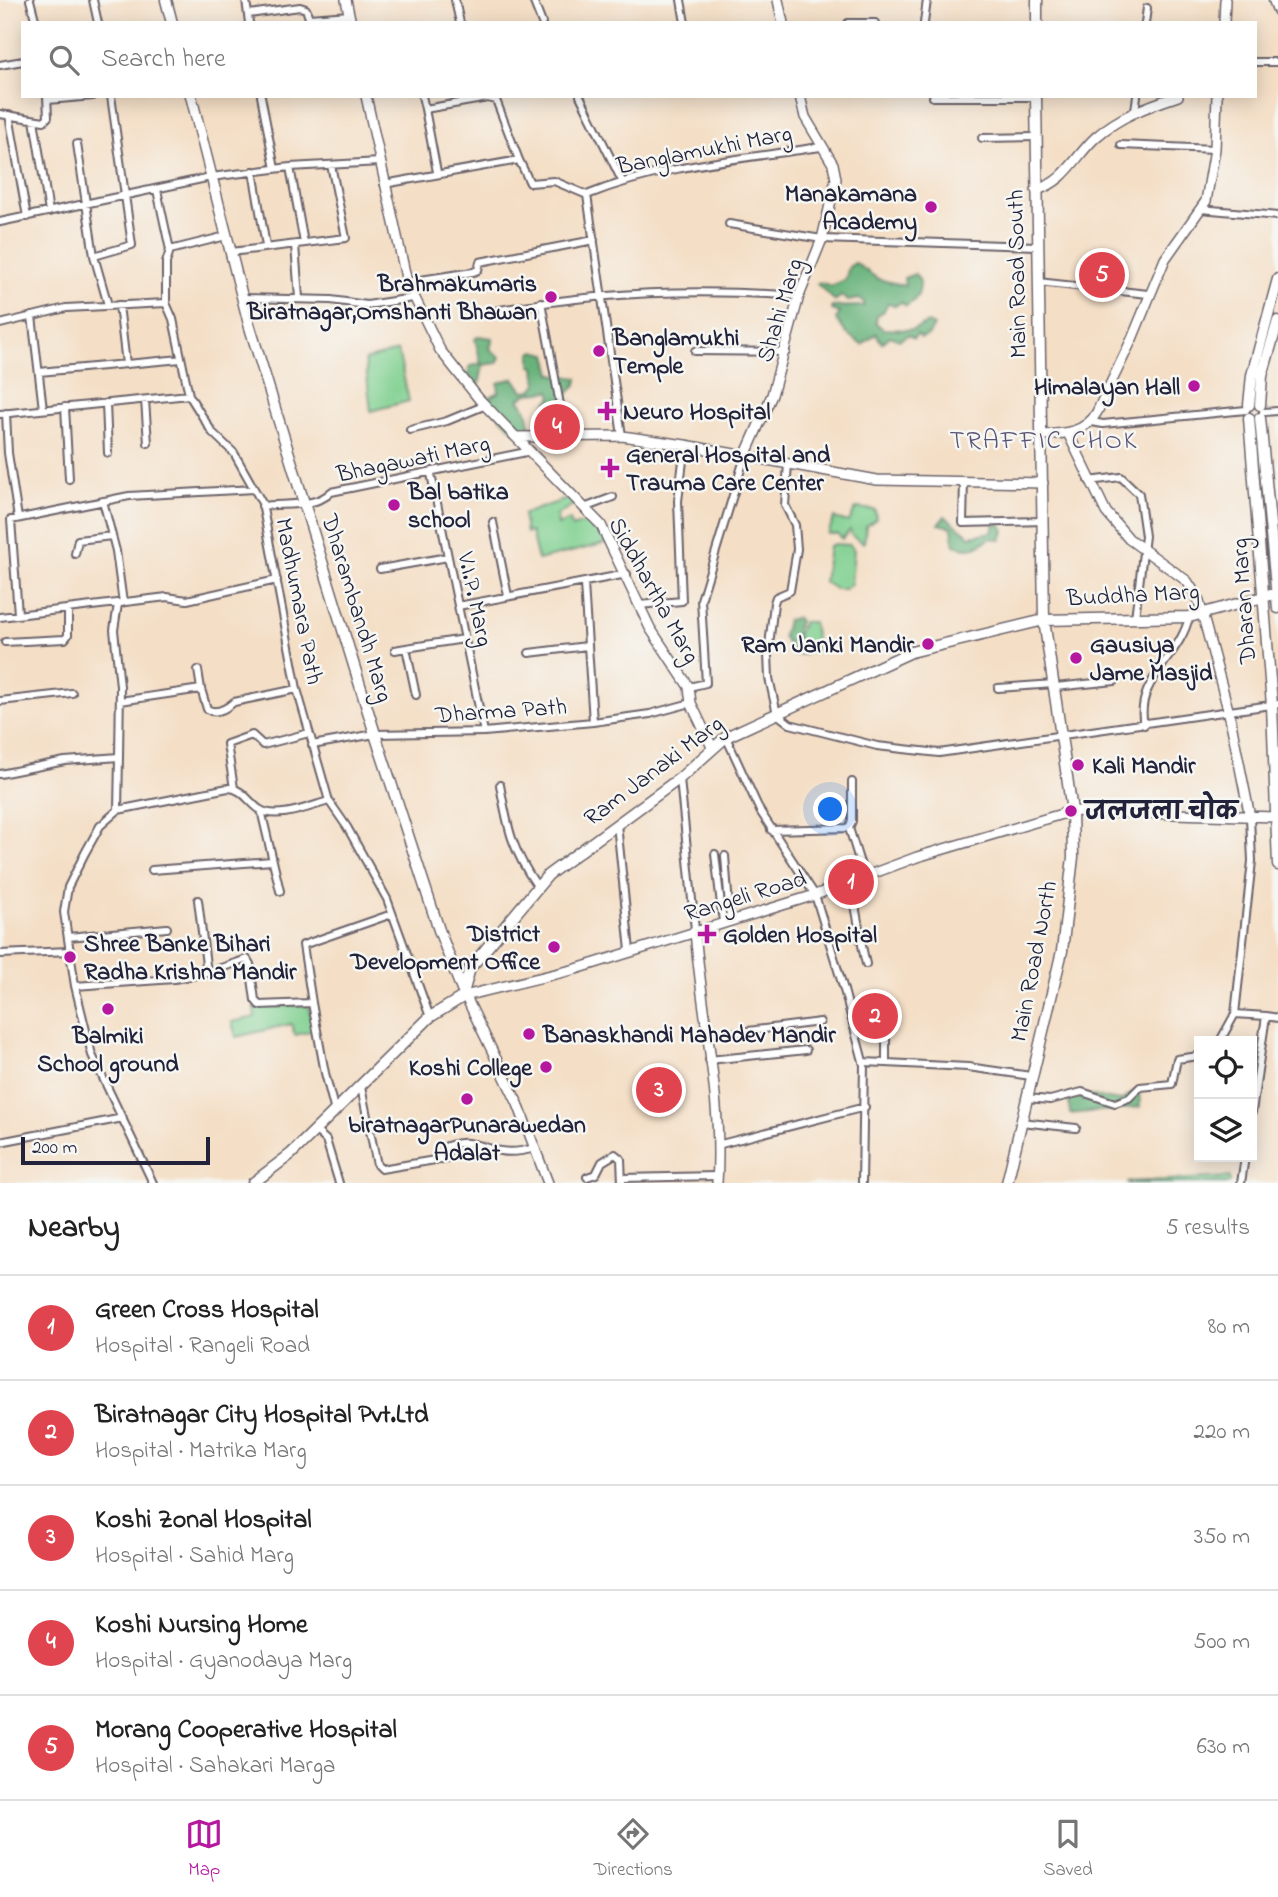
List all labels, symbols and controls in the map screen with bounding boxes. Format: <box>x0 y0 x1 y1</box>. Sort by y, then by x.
search box <box>21 21 1257 98</box>
icon: search <box>45 41 83 79</box>
text: Search here <box>101 41 226 79</box>
street label: Banglamukhi Marg <box>613 117 795 186</box>
place label: Manakamana Academy <box>785 178 917 242</box>
street label: Main Road South <box>1000 189 1037 359</box>
marker: Manakamana Academy <box>923 199 939 215</box>
pin: 5 <box>1079 249 1125 301</box>
street label: Shahi Marg <box>749 254 814 367</box>
place label: Brahmakumaris Biratnagar,Omshanti Bhawan <box>246 268 537 332</box>
marker: Brahmakumaris Biratnagar,Omshanti Bhawan <box>543 289 559 305</box>
place label: Banglamukhi Temple <box>612 322 739 385</box>
marker: Banglamukhi Temple <box>591 343 607 359</box>
place label: Himalayan Hall <box>1034 371 1180 407</box>
marker: Himalayan Hall <box>1186 378 1202 394</box>
place label: Neuro Hospital <box>623 396 771 431</box>
pin: 4 <box>534 401 580 453</box>
marker: Neuro Hospital <box>597 401 617 421</box>
district label: TRAFFIC CHOK <box>950 423 1138 461</box>
street label: Bhagawati Marg <box>333 427 493 494</box>
place label: General Hospital and Trauma Care Center <box>626 439 831 502</box>
marker: General Hospital and Trauma Care Center <box>600 458 620 478</box>
place label: Bal batika school <box>407 476 509 539</box>
marker: Bal batika school <box>386 497 402 513</box>
street label: Dharambandh Marg <box>310 509 401 707</box>
street label: Siddhartha Marg <box>598 512 708 671</box>
street label: Madhumara Path <box>264 515 331 688</box>
street label: Dharan Marg <box>1224 537 1267 666</box>
street label: V.I.P. Marg <box>446 548 501 650</box>
street label: Buddha Marg <box>1065 576 1200 618</box>
place label: Ram Janki Mandir <box>741 629 915 664</box>
place label: Gausiya Jame Masjid <box>1090 629 1213 692</box>
marker: Ram Janki Mandir <box>920 636 936 652</box>
marker: Gausiya Jame Masjid <box>1068 650 1084 666</box>
street label: Dharma Path <box>433 690 568 735</box>
street label: Ram Janaki Marg <box>577 708 732 836</box>
place label: Kali Mandir <box>1092 750 1196 785</box>
marker: Kali Mandir <box>1070 757 1086 773</box>
place label: जलजला चोक <box>1083 791 1240 831</box>
your location <box>813 792 847 826</box>
marker: जलजला चोक <box>1063 803 1079 819</box>
pin: 1 <box>828 856 874 908</box>
street label: Rangeli Road <box>680 862 812 933</box>
street label: Main Road North <box>1003 878 1068 1045</box>
place label: District Development Office <box>349 918 541 981</box>
place label: Golden Hospital <box>723 919 877 954</box>
marker: Golden Hospital <box>697 924 717 944</box>
place label: Shree Banke Bihari Radha Krishna Mandir <box>84 928 297 991</box>
marker: District Development Office <box>546 939 562 955</box>
marker: Shree Banke Bihari Radha Krishna Mandir <box>62 949 78 965</box>
pin: 2 <box>852 990 898 1042</box>
marker: Balmiki School ground <box>100 1001 116 1017</box>
place label: Banaskhandi Mahadev Mandir <box>542 1019 836 1054</box>
place label: Balmiki School ground <box>37 1020 179 1084</box>
marker: Banaskhandi Mahadev Mandir <box>521 1026 537 1042</box>
map controls <box>1194 1036 1257 1162</box>
button: locate <box>1194 1036 1257 1099</box>
place label: Koshi College <box>409 1052 533 1088</box>
marker: Koshi College <box>538 1059 554 1075</box>
pin: 3 <box>636 1064 682 1116</box>
marker: biratnagarPunarawedan Adalat <box>459 1091 475 1107</box>
button: layers <box>1194 1099 1257 1162</box>
place label: biratnagarPunarawedan Adalat <box>348 1109 586 1172</box>
scale bar <box>21 1134 210 1166</box>
text: 200 m <box>32 1135 77 1162</box>
text: Nearby <box>28 1207 120 1251</box>
text: 5 results <box>1166 1212 1250 1245</box>
text: Green Cross Hospital <box>95 1292 319 1330</box>
text: 1 <box>47 1311 55 1344</box>
text: 80 m <box>1208 1311 1250 1344</box>
text: Hospital · Rangeli Road <box>95 1330 310 1363</box>
text: Biratnagar City Hospital Pvt.Ltd <box>95 1397 429 1435</box>
text: 2 <box>45 1416 57 1449</box>
text: 220 m <box>1194 1416 1250 1449</box>
text: Hospital · Matrika Marg <box>95 1435 307 1468</box>
text: Koshi Zonal Hospital <box>95 1502 312 1540</box>
text: 3 <box>46 1521 56 1554</box>
text: 350 m <box>1194 1521 1250 1554</box>
text: Hospital · Sahid Marg <box>95 1540 294 1573</box>
text: Koshi Nursing Home <box>95 1607 308 1645</box>
text: 4 <box>46 1626 56 1659</box>
text: 500 m <box>1193 1626 1250 1659</box>
text: Hospital · Gyanodaya Marg <box>95 1645 352 1678</box>
text: Morang Cooperative Hospital <box>95 1712 397 1750</box>
text: 5 <box>44 1731 58 1764</box>
text: 630 m <box>1197 1731 1250 1764</box>
text: Hospital · Sahakari Marga <box>95 1750 335 1783</box>
tab: Map <box>185 1815 223 1884</box>
tab: Directions <box>594 1815 673 1884</box>
tab: Saved <box>1043 1815 1093 1884</box>

